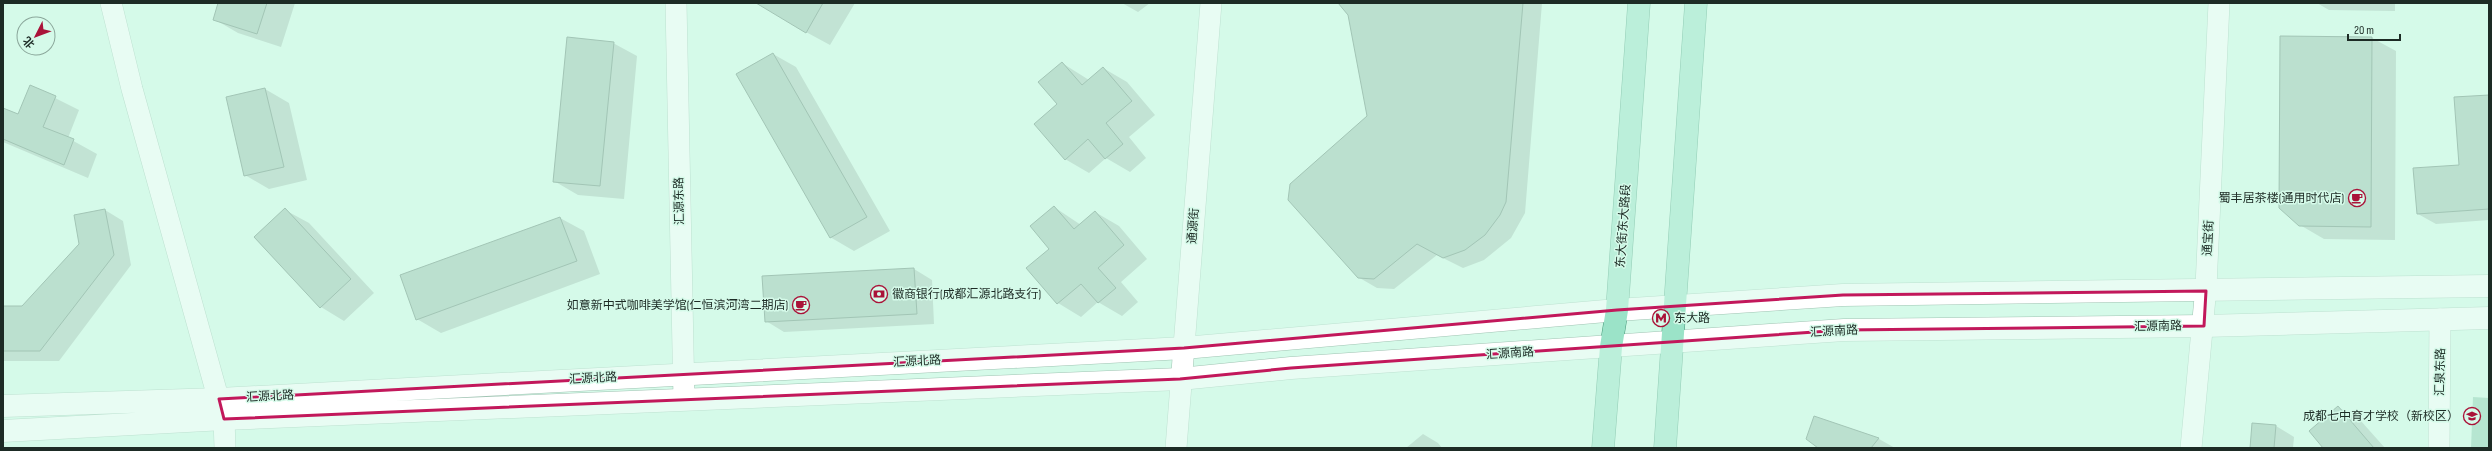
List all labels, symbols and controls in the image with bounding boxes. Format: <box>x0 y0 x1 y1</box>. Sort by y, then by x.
north arrow <box>16 16 56 56</box>
scale bar <box>2348 16 2400 42</box>
text: 20 m <box>2354 23 2374 38</box>
text: 北 <box>20 34 37 51</box>
street label: 汇源东路 <box>672 177 687 225</box>
street label: 东大街东大路段 <box>1613 184 1634 268</box>
cafe icon: 蜀丰居茶楼(通用时代店) <box>2347 188 2367 208</box>
place label: 蜀丰居茶楼(通用时代店) <box>2219 191 2344 206</box>
street label: 通源街 <box>1185 208 1202 245</box>
street label: 通宝街 <box>2200 220 2217 256</box>
bank icon: 徽商银行(成都汇源北路支行) <box>869 284 889 304</box>
place label: 徽商银行(成都汇源北路支行) <box>892 287 1041 302</box>
cafe icon: 如意新中式咖啡美学馆(仁恒滨河湾二期店) <box>791 295 811 315</box>
place label: 如意新中式咖啡美学馆(仁恒滨河湾二期店) <box>567 298 788 313</box>
metro station icon: 东大路 <box>1651 308 1671 328</box>
place label: 东大路 <box>1674 311 1710 326</box>
street label: 汇源南路 <box>2134 319 2182 334</box>
street label: 汇源南路 <box>1810 323 1858 340</box>
street label: 汇源南路 <box>1486 344 1535 363</box>
street label: 汇泉东路 <box>2433 348 2448 396</box>
street label: 汇源北路 <box>893 353 941 370</box>
street label: 汇源北路 <box>569 370 617 387</box>
street label: 汇源北路 <box>246 388 294 405</box>
school or university icon: 成都七中育才学校（新校区） <box>2462 406 2482 426</box>
place label: 成都七中育才学校（新校区） <box>2303 409 2459 424</box>

